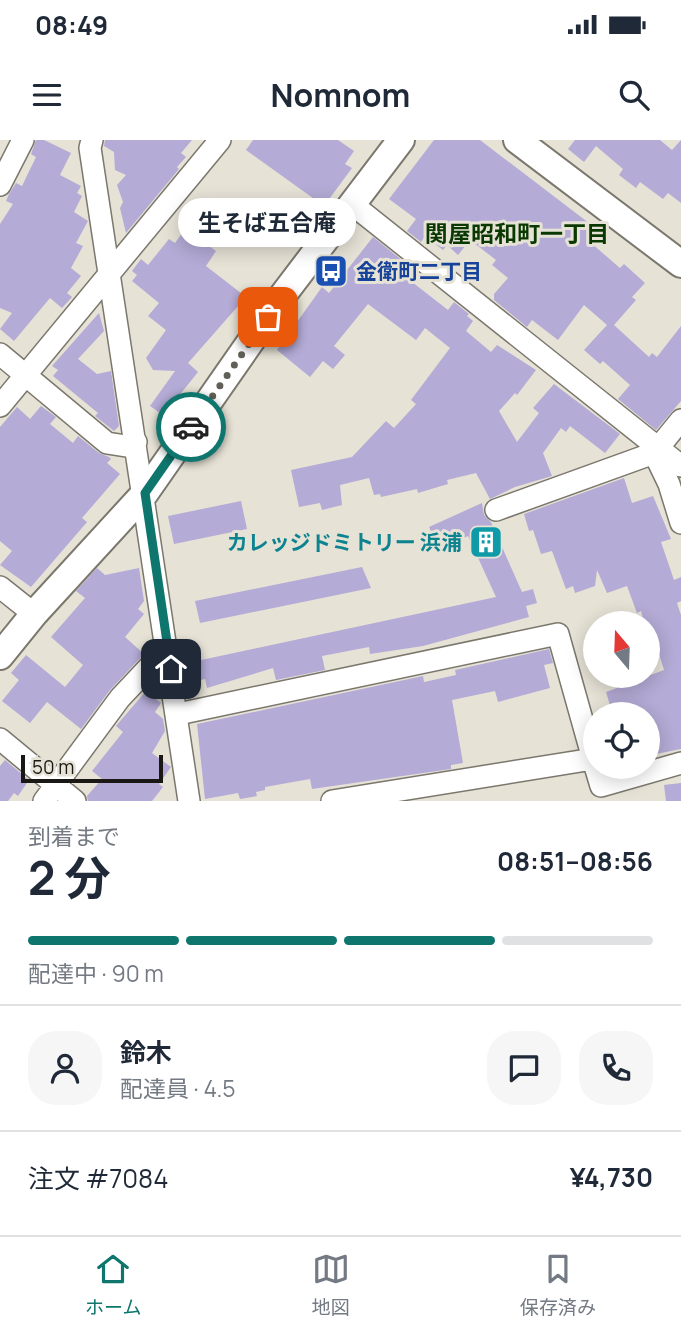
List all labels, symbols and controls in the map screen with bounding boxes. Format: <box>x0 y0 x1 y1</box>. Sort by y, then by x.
text: 08:49 <box>35 7 108 43</box>
text: Nomnom <box>271 73 410 117</box>
icon: menu <box>28 76 66 114</box>
icon: search <box>615 76 653 114</box>
callout: 生そば五合庵 <box>179 198 357 247</box>
text: 生そば五合庵 <box>198 206 336 238</box>
district label: 関屋昭和町一丁目 <box>425 217 609 249</box>
bus stop icon: 金衛町二丁目 <box>312 252 350 290</box>
place label: 金衛町二丁目 <box>356 257 482 285</box>
pin <box>238 287 298 347</box>
icon: bag <box>249 298 287 336</box>
courier <box>156 392 226 462</box>
icon: car <box>172 408 210 446</box>
building icon: カレッジドミトリー 浜浦 <box>467 523 505 561</box>
place label: カレッジドミトリー 浜浦 <box>227 528 462 556</box>
north arrow <box>583 611 660 688</box>
map controls <box>583 611 660 779</box>
pin <box>141 639 201 699</box>
icon: home <box>152 650 190 688</box>
button: locate <box>583 702 660 779</box>
scale bar <box>21 752 163 784</box>
text: 50 m <box>32 754 74 780</box>
text: 到着まで <box>28 820 120 852</box>
text: 08:51–08:56 <box>497 843 653 879</box>
text: 2 分 <box>28 846 111 909</box>
text: 配達中 · 90 m <box>28 957 164 989</box>
button: person <box>28 1031 102 1105</box>
button: chat <box>487 1031 561 1105</box>
button: phone <box>579 1031 653 1105</box>
text: 鈴木 <box>120 1034 172 1070</box>
text: 配達員 · 4.5 <box>120 1072 236 1104</box>
text: ¥4,730 <box>570 1159 653 1195</box>
text: 注文 #7084 <box>28 1160 168 1196</box>
tab: ホーム <box>85 1250 142 1320</box>
tab: 地図 <box>312 1250 350 1320</box>
tab: 保存済み <box>520 1250 596 1320</box>

